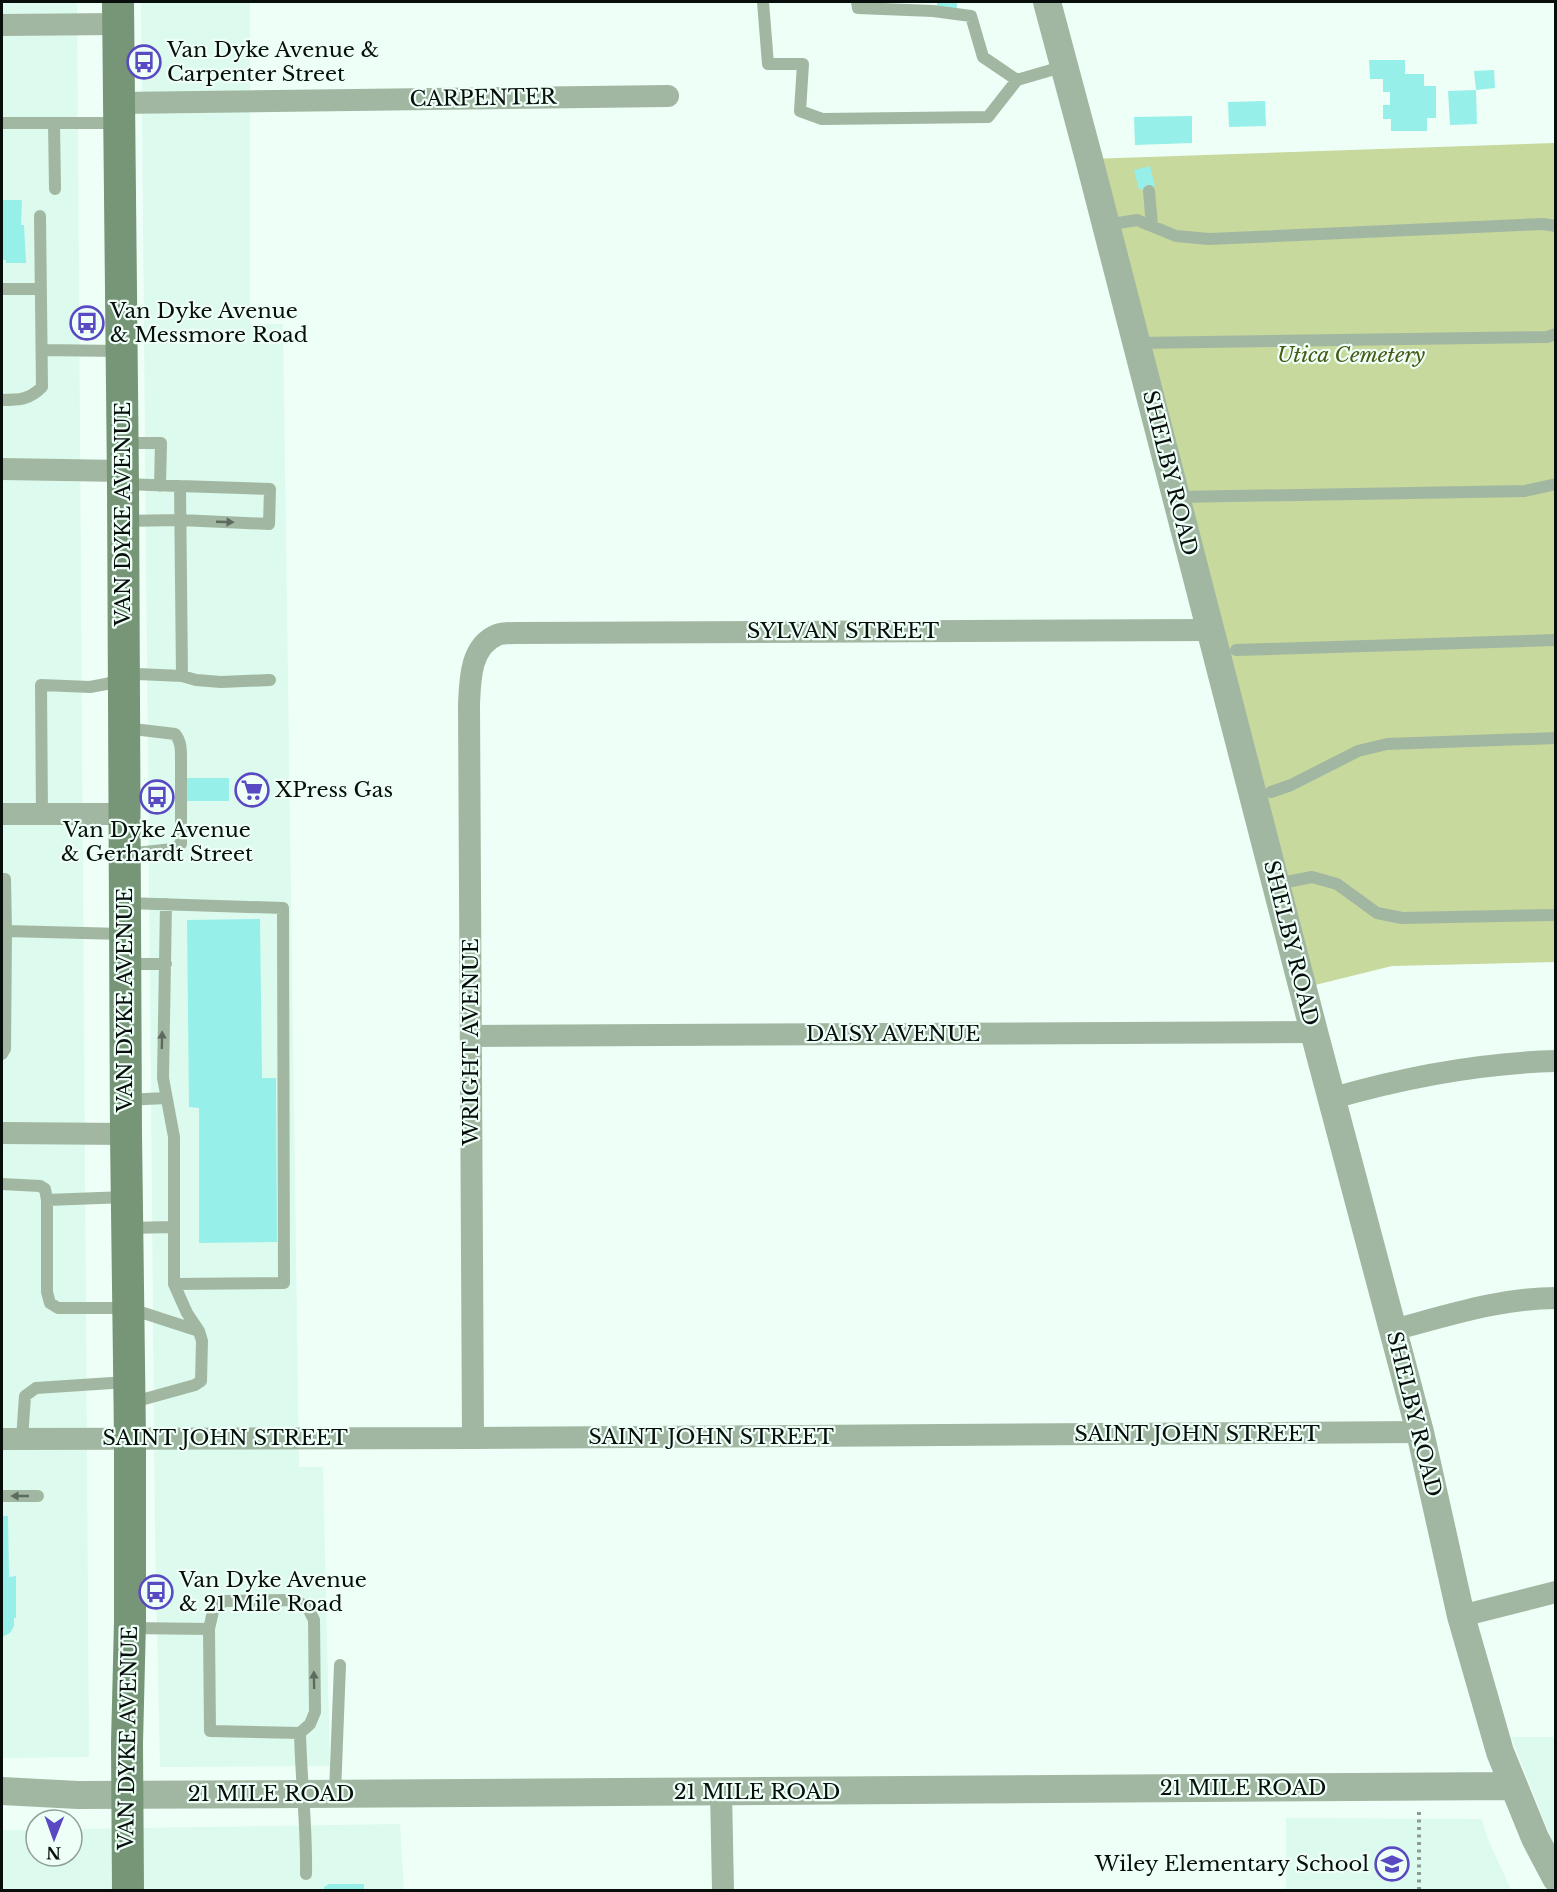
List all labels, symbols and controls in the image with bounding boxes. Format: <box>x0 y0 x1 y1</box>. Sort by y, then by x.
place label: Van Dyke Avenue & Carpenter Street <box>166 37 379 87</box>
bus stop icon: Van Dyke Avenue & Carpenter Street <box>126 44 162 80</box>
street label: CARPENTER <box>409 84 558 112</box>
place label: Van Dyke Avenue & Messmore Road <box>109 298 308 348</box>
bus stop icon: Van Dyke Avenue & Messmore Road <box>69 305 105 341</box>
park label: Utica Cemetery <box>1277 342 1425 368</box>
street label: SHELBY ROAD <box>1137 388 1203 558</box>
street label: VAN DYKE AVENUE <box>110 402 136 627</box>
one-way arrow <box>215 518 234 527</box>
street label: SYLVAN STREET <box>747 618 939 644</box>
supermarket icon: XPress Gas <box>234 772 270 808</box>
place label: XPress Gas <box>275 777 393 803</box>
bus stop icon: Van Dyke Avenue & Gerhardt Street <box>139 779 175 815</box>
place label: Van Dyke Avenue & Gerhardt Street <box>61 817 253 867</box>
street label: SHELBY ROAD <box>1258 858 1324 1028</box>
street label: VAN DYKE AVENUE <box>112 888 138 1113</box>
street label: WRIGHT AVENUE <box>458 938 484 1147</box>
street label: DAISY AVENUE <box>806 1021 980 1047</box>
one-way arrow <box>158 1030 167 1049</box>
street label: SHELBY ROAD <box>1381 1329 1447 1499</box>
street label: SAINT JOHN STREET <box>1074 1421 1320 1447</box>
street label: SAINT JOHN STREET <box>588 1424 834 1450</box>
street label: SAINT JOHN STREET <box>102 1425 348 1451</box>
one-way arrow <box>10 1491 29 1501</box>
place label: Van Dyke Avenue & 21 Mile Road <box>178 1567 367 1617</box>
bus stop icon: Van Dyke Avenue & 21 Mile Road <box>138 1574 174 1610</box>
street label: VAN DYKE AVENUE <box>113 1626 143 1851</box>
one-way arrow <box>309 1670 319 1689</box>
street label: 21 MILE ROAD <box>1160 1775 1326 1801</box>
street label: 21 MILE ROAD <box>674 1779 840 1805</box>
street label: 21 MILE ROAD <box>188 1781 354 1807</box>
north arrow <box>24 1808 84 1868</box>
text: N <box>46 1843 61 1863</box>
school or university icon: Wiley Elementary School <box>1374 1846 1410 1882</box>
place label: Wiley Elementary School <box>1094 1851 1369 1877</box>

